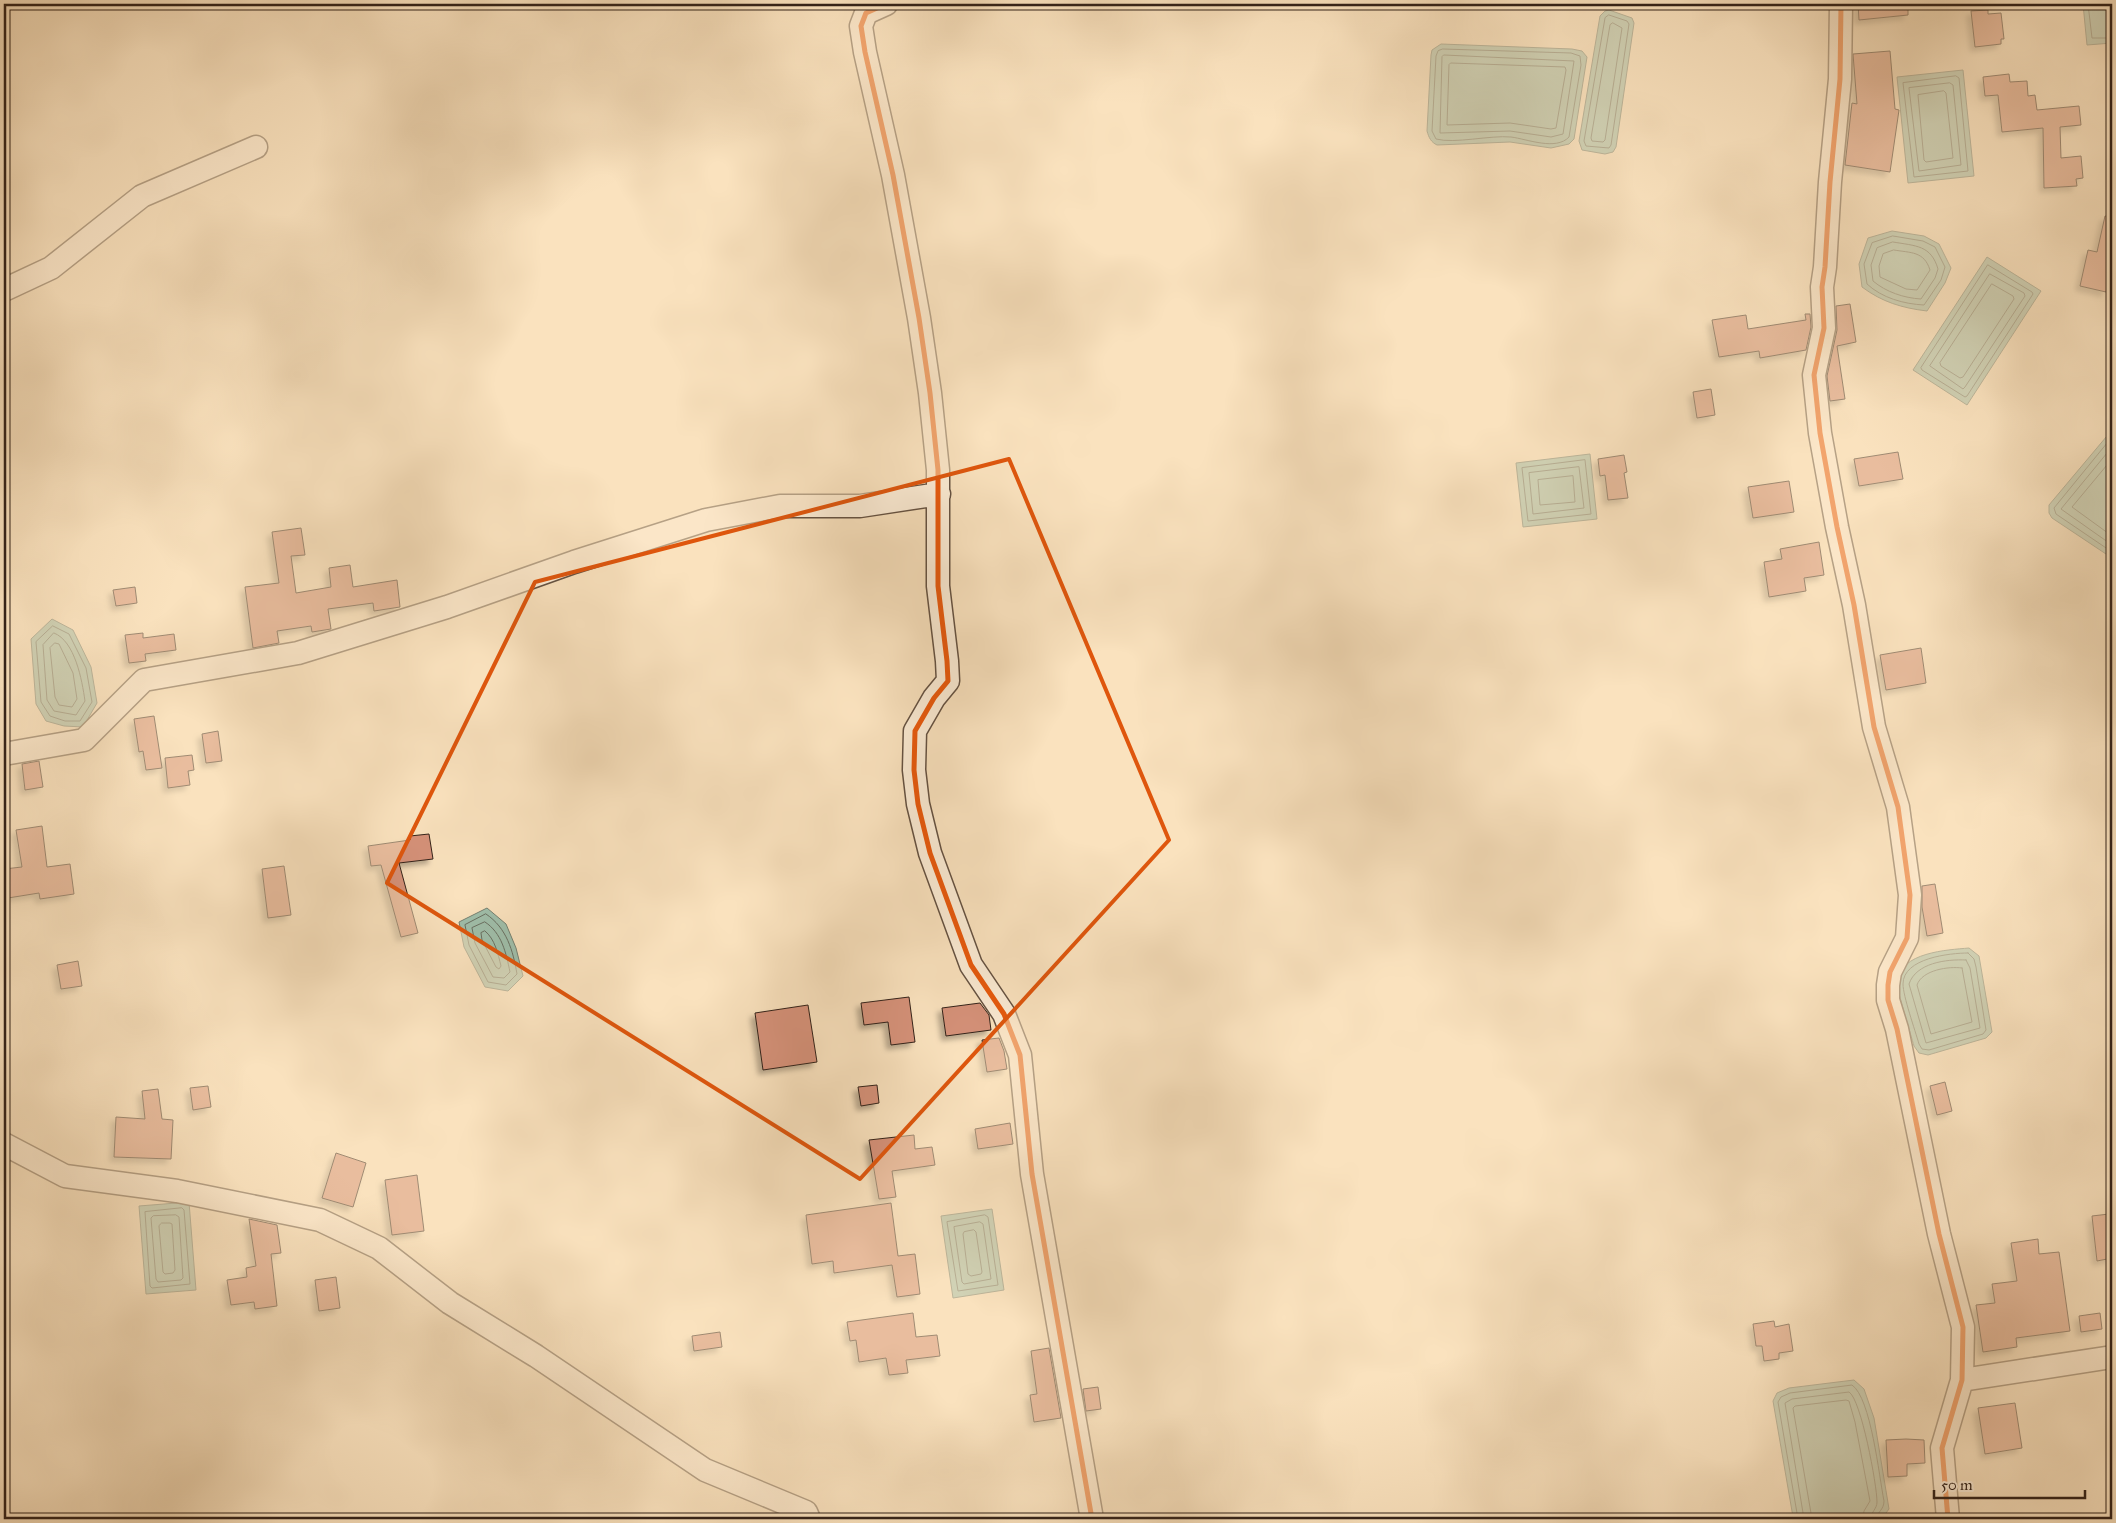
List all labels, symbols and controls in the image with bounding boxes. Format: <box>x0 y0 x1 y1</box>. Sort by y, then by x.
scale bar <box>1934 1468 2085 1500</box>
text: 50 m <box>1941 1476 1973 1494</box>

